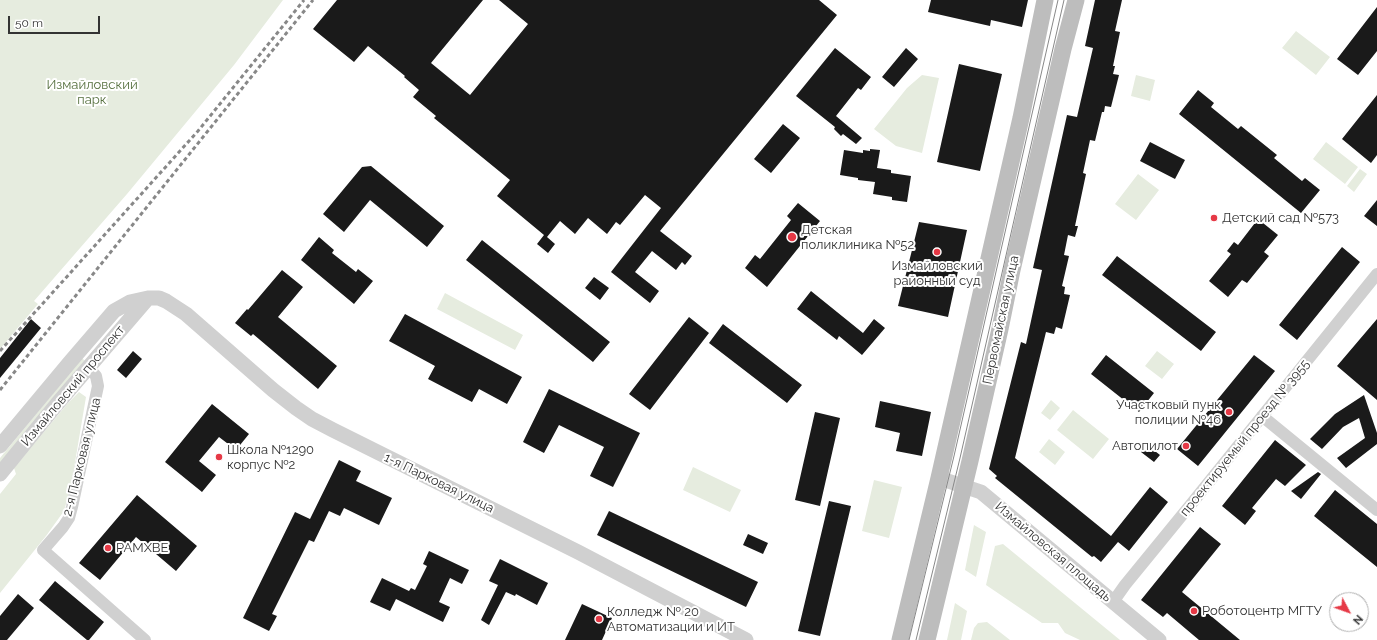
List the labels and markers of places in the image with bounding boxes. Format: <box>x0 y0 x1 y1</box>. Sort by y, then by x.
place label: Детский сад №573 <box>1222 210 1339 226</box>
marker: Детский сад №573 <box>1209 213 1219 223</box>
place label: Детская поликлиника №52 <box>801 222 914 253</box>
marker: Детская поликлиника №52 <box>786 231 798 243</box>
marker: Измайловский районный суд <box>932 247 942 257</box>
place label: Измайловский районный суд <box>891 258 983 289</box>
place label: Участковый пунк полиции №46 <box>1116 397 1221 428</box>
marker: Участковый пунк полиции №46 <box>1224 407 1234 417</box>
place label: Автопилот <box>1112 438 1178 454</box>
marker: Автопилот <box>1181 441 1191 451</box>
place label: Школа №1290 корпус №2 <box>227 442 314 473</box>
marker: Школа №1290 корпус №2 <box>214 452 224 462</box>
place label: РАМХВЕ <box>116 540 168 556</box>
marker: РАМХВЕ <box>103 543 113 553</box>
place label: Роботоцентр МГТУ <box>1202 603 1322 619</box>
place label: Колледж № 20 Автоматизации и ИТ <box>607 604 735 635</box>
marker: Роботоцентр МГТУ <box>1189 606 1199 616</box>
marker: Колледж № 20 Автоматизации и ИТ <box>594 614 604 624</box>

